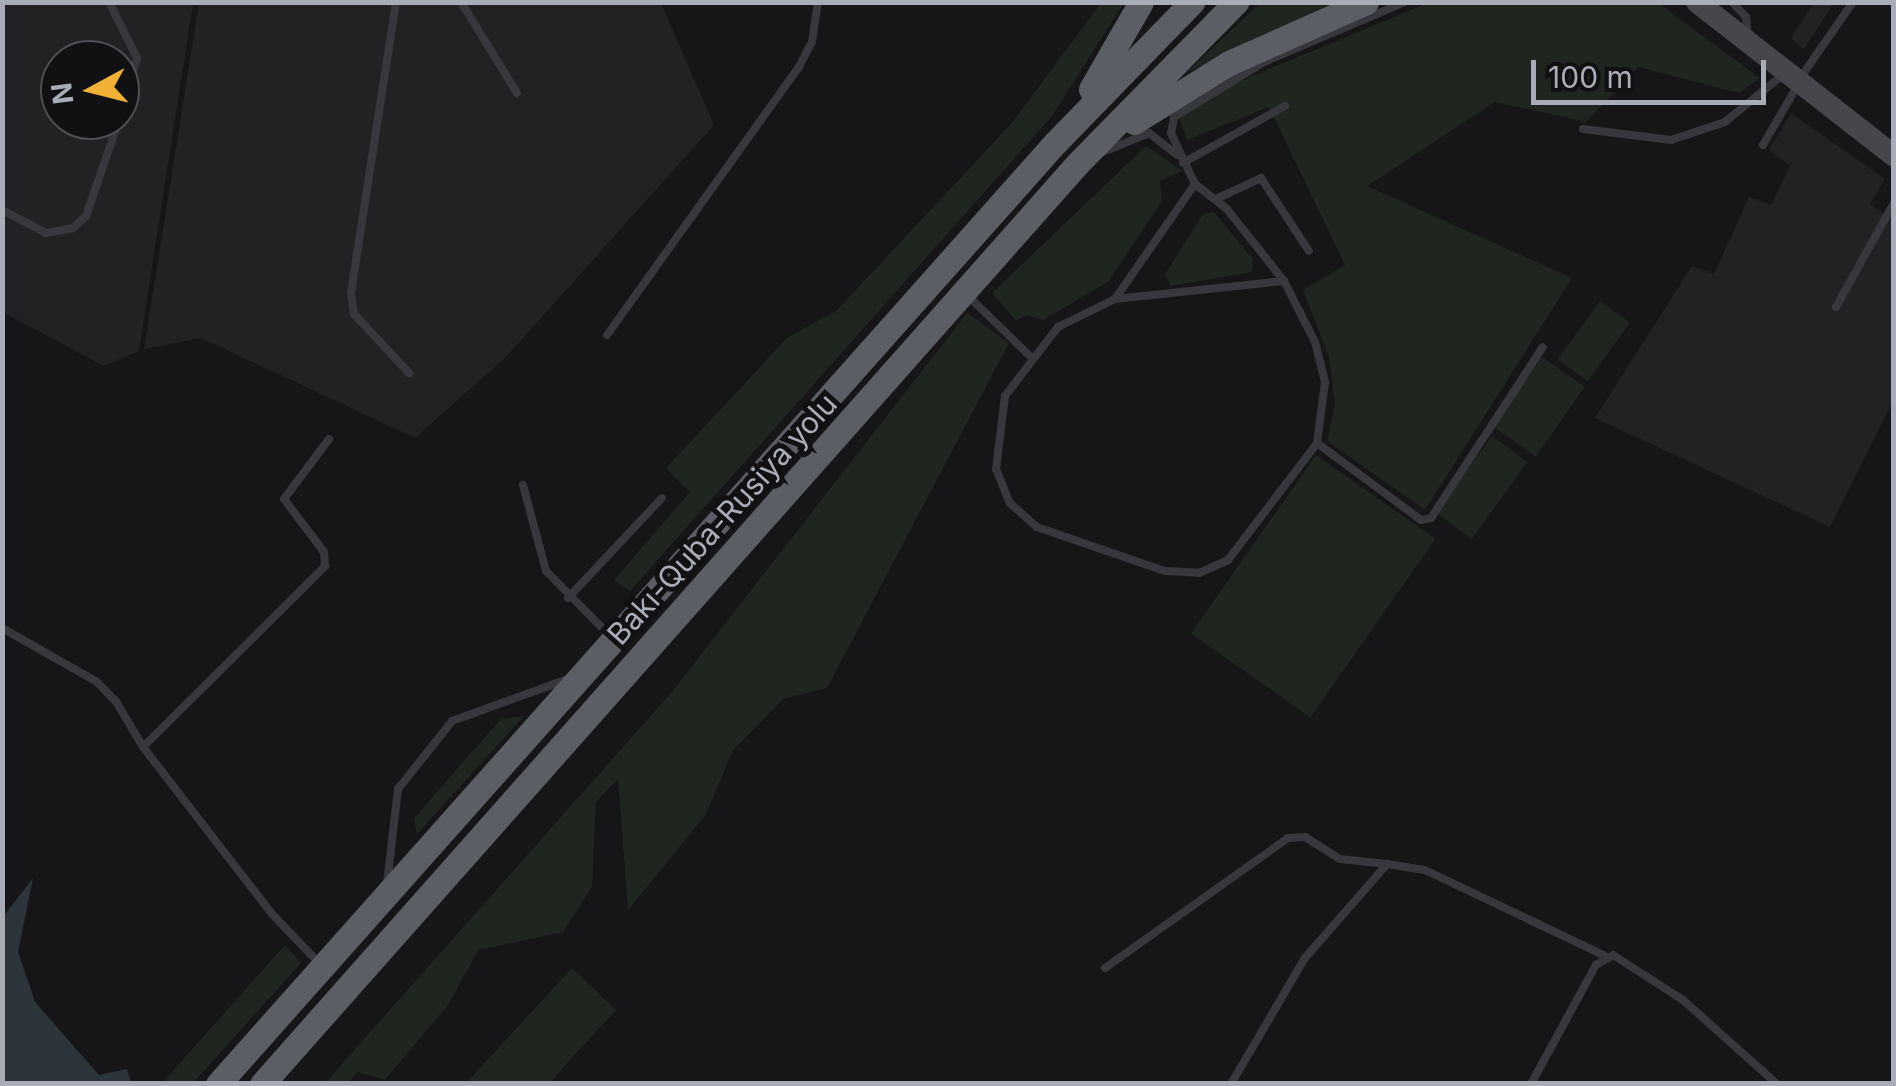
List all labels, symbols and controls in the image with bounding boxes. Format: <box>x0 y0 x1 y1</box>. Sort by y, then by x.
north arrow <box>40 40 140 140</box>
scale bar <box>1536 40 1771 102</box>
text: 100 m <box>1548 59 1633 95</box>
text: N <box>44 81 80 106</box>
street label: Bakı-Quba-Rusiya yolu <box>600 386 844 652</box>

